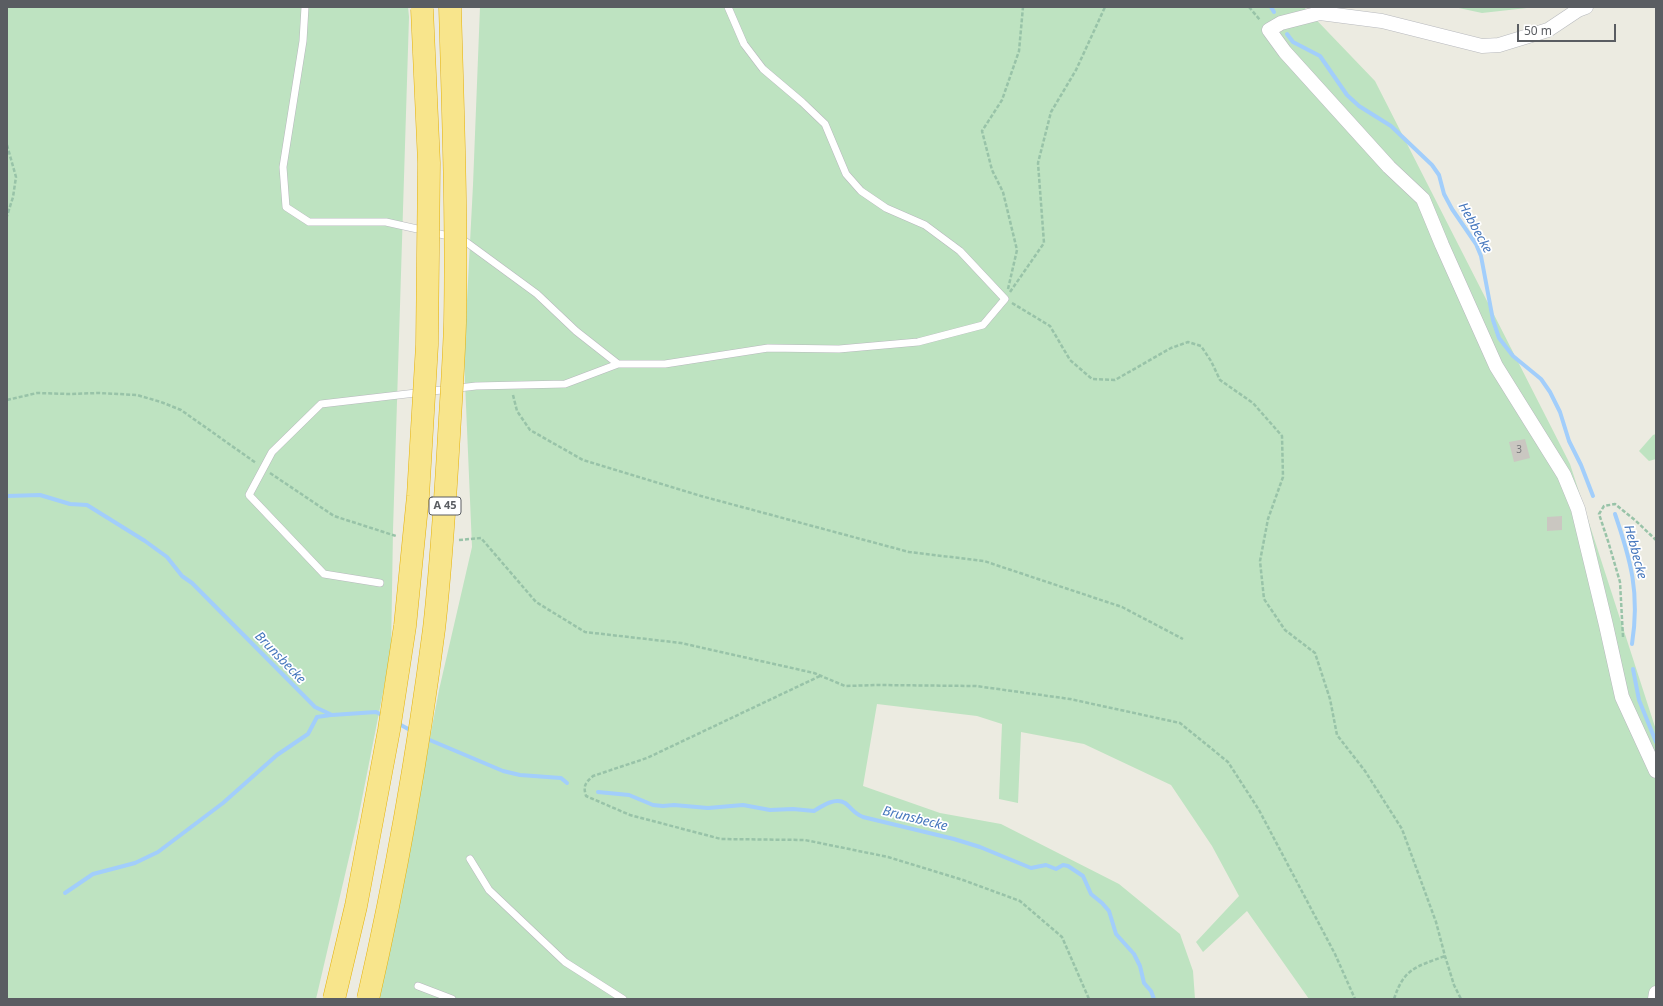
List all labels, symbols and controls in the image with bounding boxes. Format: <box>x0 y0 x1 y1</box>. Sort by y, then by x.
scale bar <box>1519 16 1618 42</box>
text: 50 m <box>1524 22 1552 39</box>
water label: Hebbecke <box>1455 200 1495 256</box>
house number: 3 <box>1516 444 1522 456</box>
road number: A 45 <box>429 497 461 515</box>
water label: Hebbecke <box>1620 523 1650 581</box>
water label: Brunsbecke <box>251 629 309 687</box>
water label: Brunsbecke <box>881 803 949 835</box>

